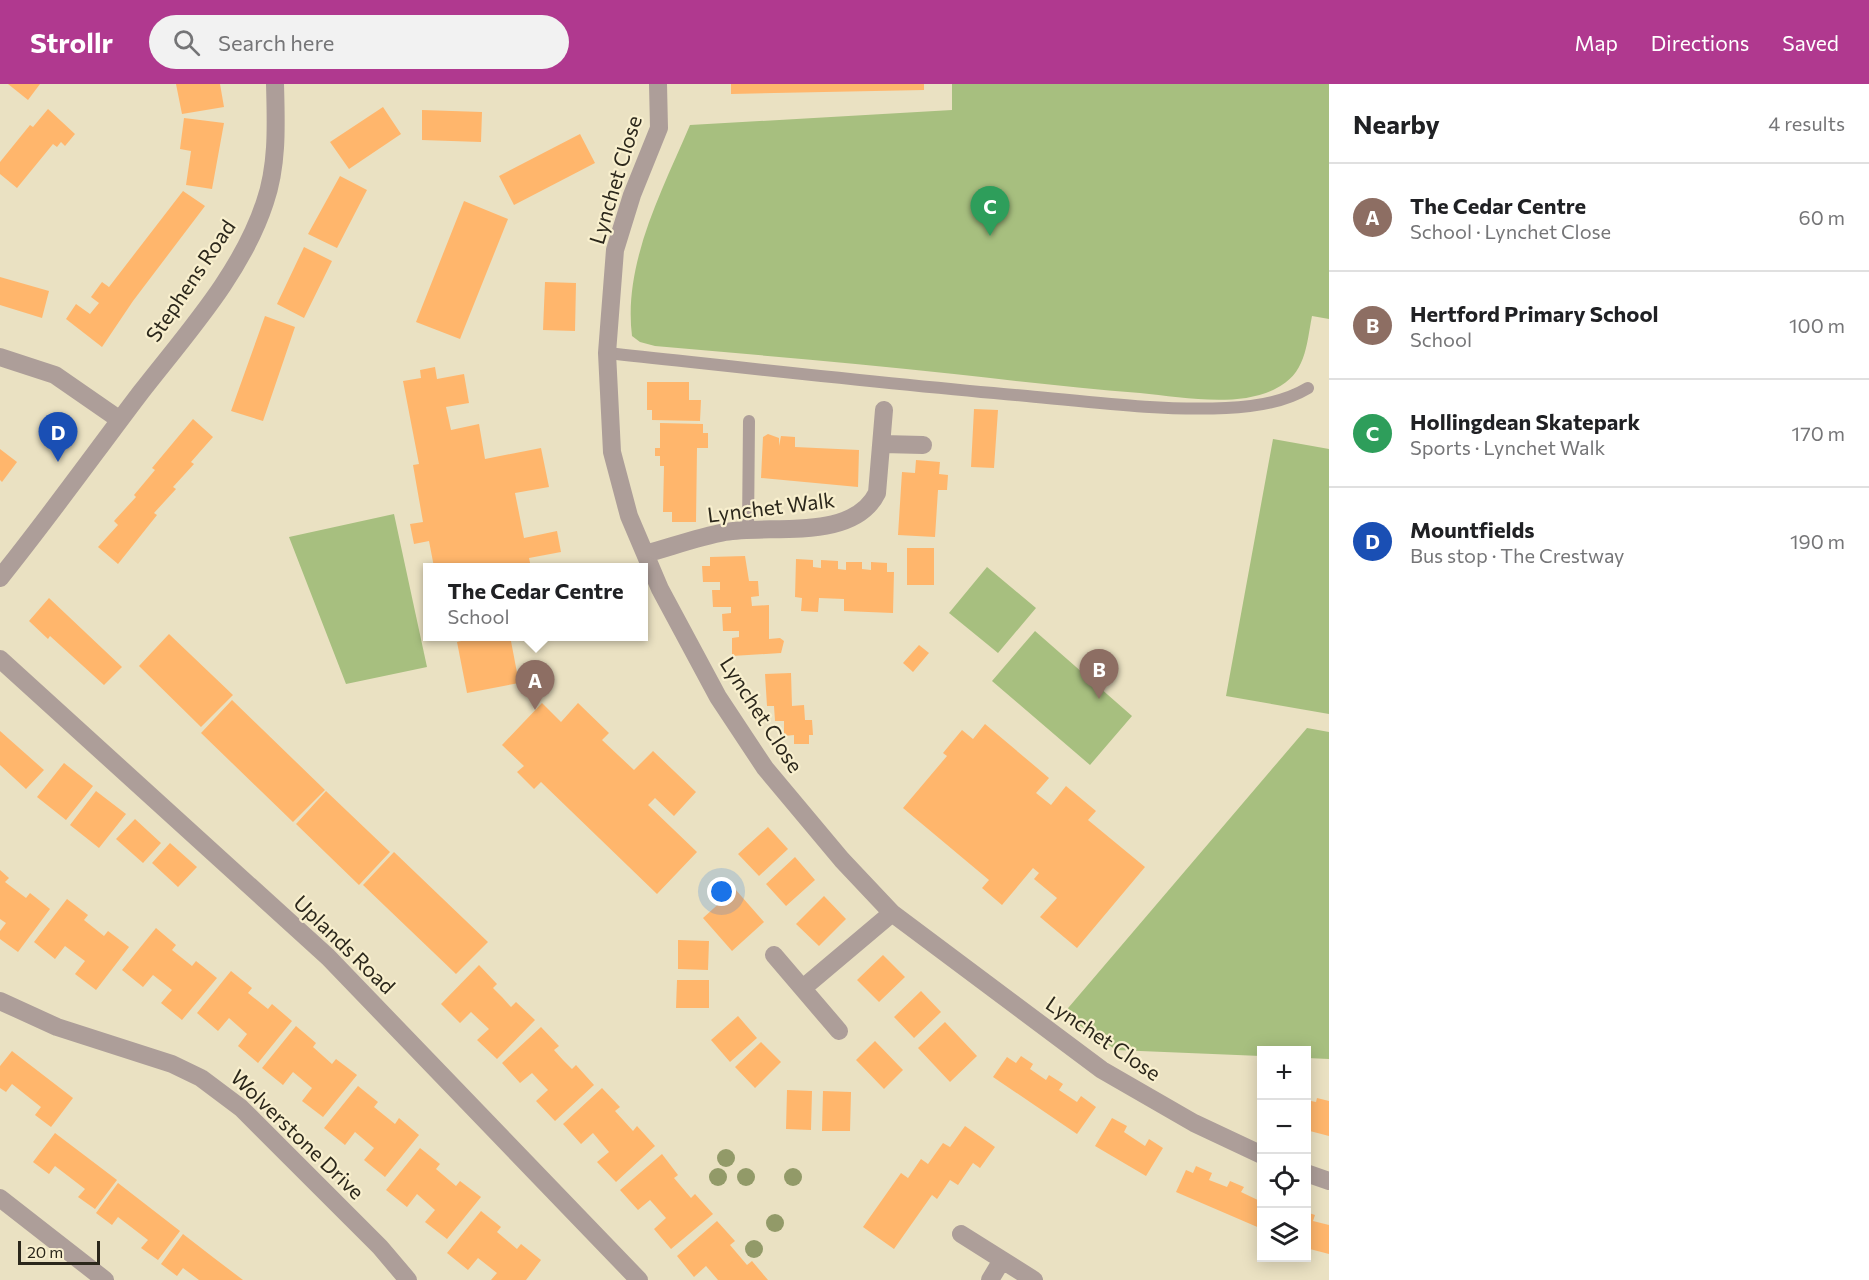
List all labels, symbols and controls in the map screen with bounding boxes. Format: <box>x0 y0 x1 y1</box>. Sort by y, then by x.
search box <box>149 15 569 69</box>
text: Strollr <box>30 25 113 59</box>
icon: search <box>170 26 203 59</box>
text: Search here <box>218 29 334 56</box>
text: Map <box>1575 30 1618 55</box>
text: Directions <box>1651 30 1749 55</box>
text: Saved <box>1782 30 1839 55</box>
text: Nearby <box>1353 108 1440 139</box>
text: 4 results <box>1768 111 1845 135</box>
street label: Lynchet Close <box>583 112 646 247</box>
pin: C <box>970 186 1010 236</box>
text: The Cedar Centre <box>1410 192 1586 219</box>
text: A <box>1365 205 1380 229</box>
text: 60 m <box>1799 205 1845 229</box>
street label: Stephens Road <box>140 214 240 346</box>
text: School · Lynchet Close <box>1410 219 1611 243</box>
text: Hertford Primary School <box>1410 300 1659 327</box>
text: B <box>1366 313 1379 337</box>
text: 100 m <box>1789 313 1845 337</box>
text: School <box>1410 327 1472 351</box>
text: Hollingdean Skatepark <box>1410 408 1640 435</box>
pin: D <box>38 412 78 462</box>
text: C <box>1366 421 1379 445</box>
text: 170 m <box>1792 421 1845 445</box>
text: Sports · Lynchet Walk <box>1410 435 1605 459</box>
street label: Lynchet Walk <box>706 486 836 527</box>
text: Mountfields <box>1410 516 1535 543</box>
text: D <box>1365 529 1380 553</box>
text: 190 m <box>1790 529 1845 553</box>
text: Bus stop · The Crestway <box>1410 543 1624 567</box>
popup <box>423 563 648 641</box>
text: The Cedar Centre <box>447 577 624 604</box>
text: School <box>447 604 510 628</box>
pin: B <box>1080 650 1118 699</box>
street label: Lynchet Close <box>716 652 809 777</box>
pin: A <box>516 660 554 710</box>
your location <box>707 877 736 906</box>
street label: Uplands Road <box>289 889 401 998</box>
street label: Lynchet Close <box>1042 990 1166 1085</box>
map controls <box>1257 1046 1311 1262</box>
button: + <box>1257 1046 1311 1100</box>
street label: Wolverstone Drive <box>226 1064 370 1204</box>
button: − <box>1257 1100 1311 1154</box>
button: locate <box>1257 1154 1311 1208</box>
button: layers <box>1257 1208 1311 1262</box>
scale bar <box>18 1238 100 1266</box>
text: 20 m <box>27 1242 63 1261</box>

